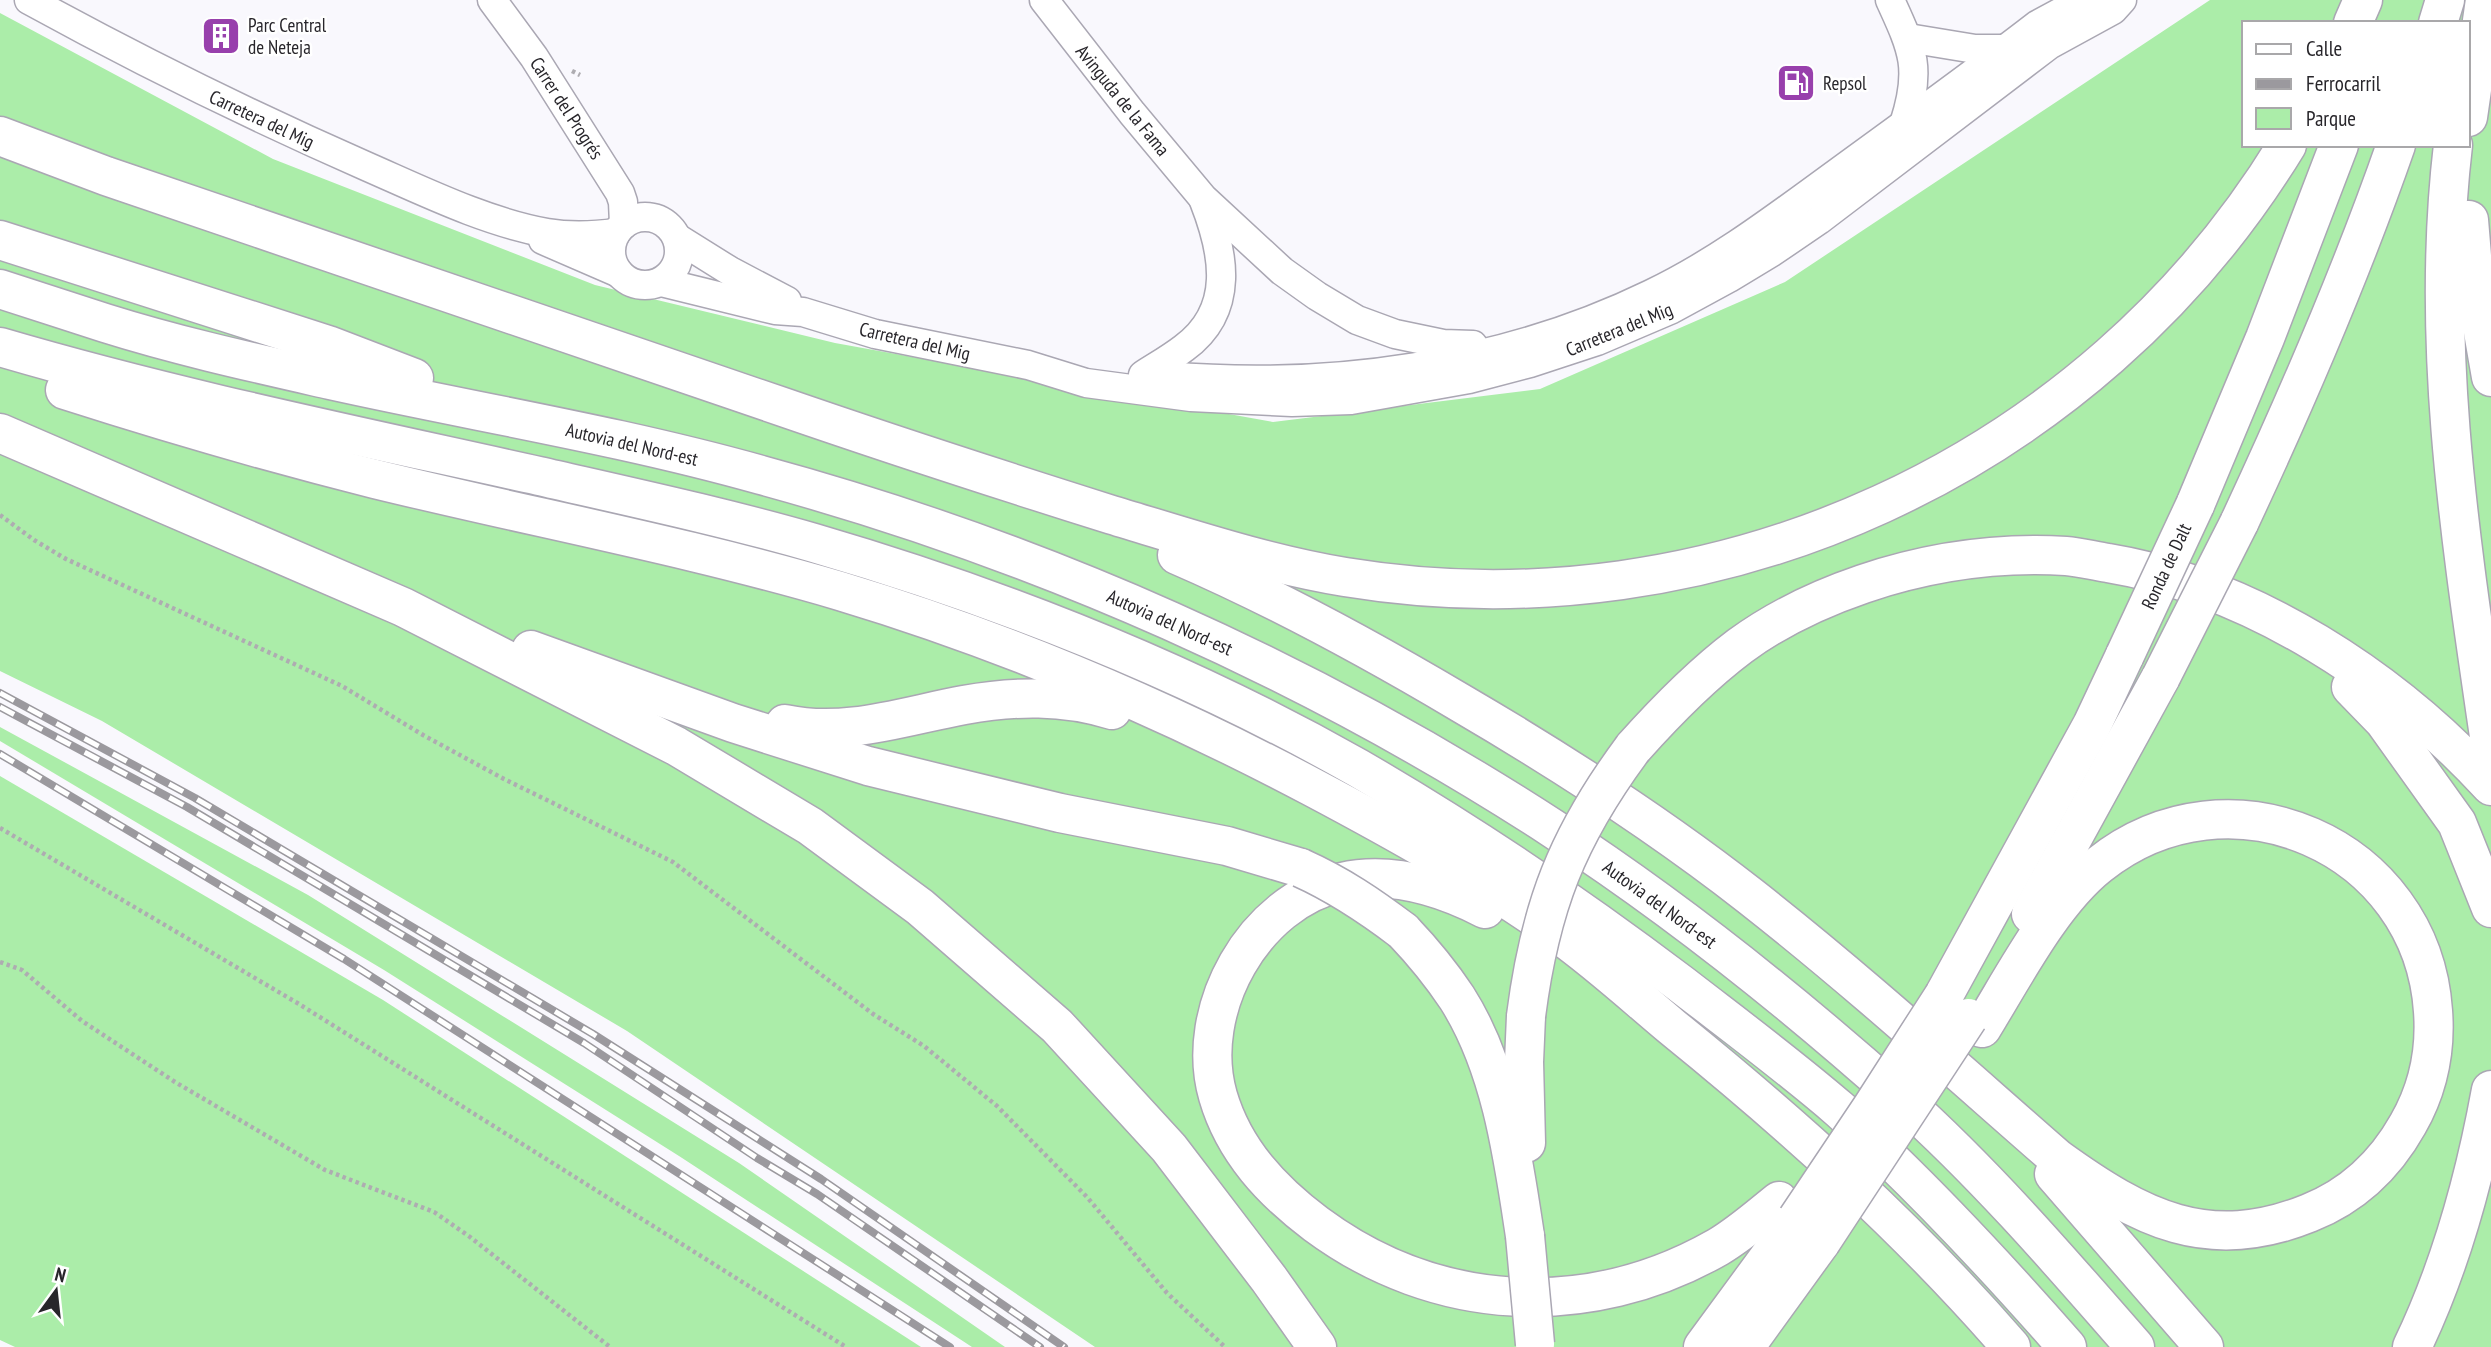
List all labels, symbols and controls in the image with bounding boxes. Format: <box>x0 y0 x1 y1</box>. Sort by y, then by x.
place label: Parc Central de Neteja <box>248 13 327 59</box>
building icon: Parc Central de Neteja <box>200 15 242 57</box>
legend <box>2242 21 2470 147</box>
text: Calle <box>2306 35 2342 62</box>
street label: Avinguda de la Fama <box>1071 40 1175 160</box>
street label: Carrer del Progrés <box>525 52 609 164</box>
fuel station icon: Repsol <box>1775 62 1817 104</box>
text: Ferrocarril <box>2306 70 2381 97</box>
place label: Repsol <box>1823 71 1867 95</box>
street label: Carretera del Mig <box>206 84 318 154</box>
text: Parque <box>2306 105 2356 132</box>
street label: Carretera del Mig <box>1562 297 1676 361</box>
street label: Carretera del Mig <box>857 317 973 365</box>
street label: Autovia del Nord-est <box>564 417 701 471</box>
street label: Ronda de Dalt <box>2136 518 2197 613</box>
street label: Autovia del Nord-est <box>1104 584 1237 661</box>
street label: Autovia del Nord-est <box>1598 855 1722 954</box>
north arrow <box>21 1256 91 1326</box>
text: N <box>52 1262 68 1287</box>

